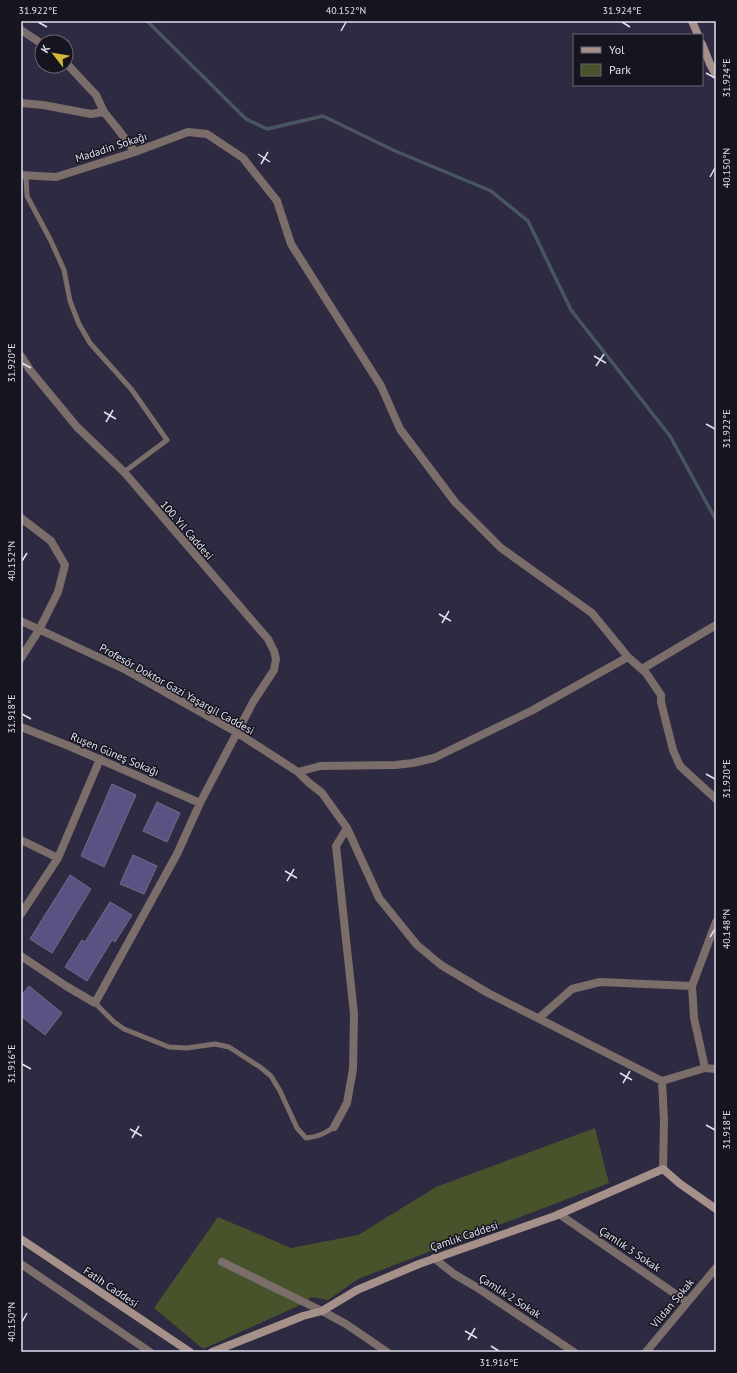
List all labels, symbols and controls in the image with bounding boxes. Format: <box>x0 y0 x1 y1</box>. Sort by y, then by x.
text: 31.922°E <box>19 4 58 17</box>
text: 40.152°N <box>326 4 366 17</box>
text: 31.924°E <box>603 4 642 17</box>
north arrow <box>34 34 74 74</box>
legend <box>573 34 703 86</box>
text: K <box>38 42 53 55</box>
text: Yol <box>609 42 625 57</box>
text: 31.924°E <box>720 59 733 98</box>
text: Park <box>609 62 631 77</box>
street label: Madadin Sokağı <box>73 129 149 165</box>
text: 40.150°N <box>720 148 733 188</box>
text: 31.920°E <box>5 344 18 383</box>
text: 31.922°E <box>720 410 733 449</box>
street label: 100. Yıl Caddesi <box>157 498 217 563</box>
text: 40.152°N <box>5 541 18 581</box>
street label: Profesör Doktor Gazi Yaşargil Caddesi <box>97 640 257 738</box>
text: 31.918°E <box>5 695 18 734</box>
street label: Ruşen Güneş Sokağı <box>69 729 161 779</box>
text: 31.920°E <box>720 760 733 799</box>
text: 40.148°N <box>720 909 733 949</box>
text: 31.916°E <box>5 1045 18 1084</box>
text: 31.918°E <box>720 1111 733 1150</box>
street label: Çamlık Caddesi <box>428 1218 500 1254</box>
street label: Çamlık 3 Sokak <box>597 1223 664 1275</box>
street label: Fatih Caddesi <box>81 1263 141 1311</box>
street label: Çamlık 2 Sokak <box>476 1271 544 1322</box>
street label: Vildan Sokak <box>647 1275 697 1331</box>
text: 40.150°N <box>5 1302 18 1342</box>
text: 31.916°E <box>480 1356 519 1369</box>

